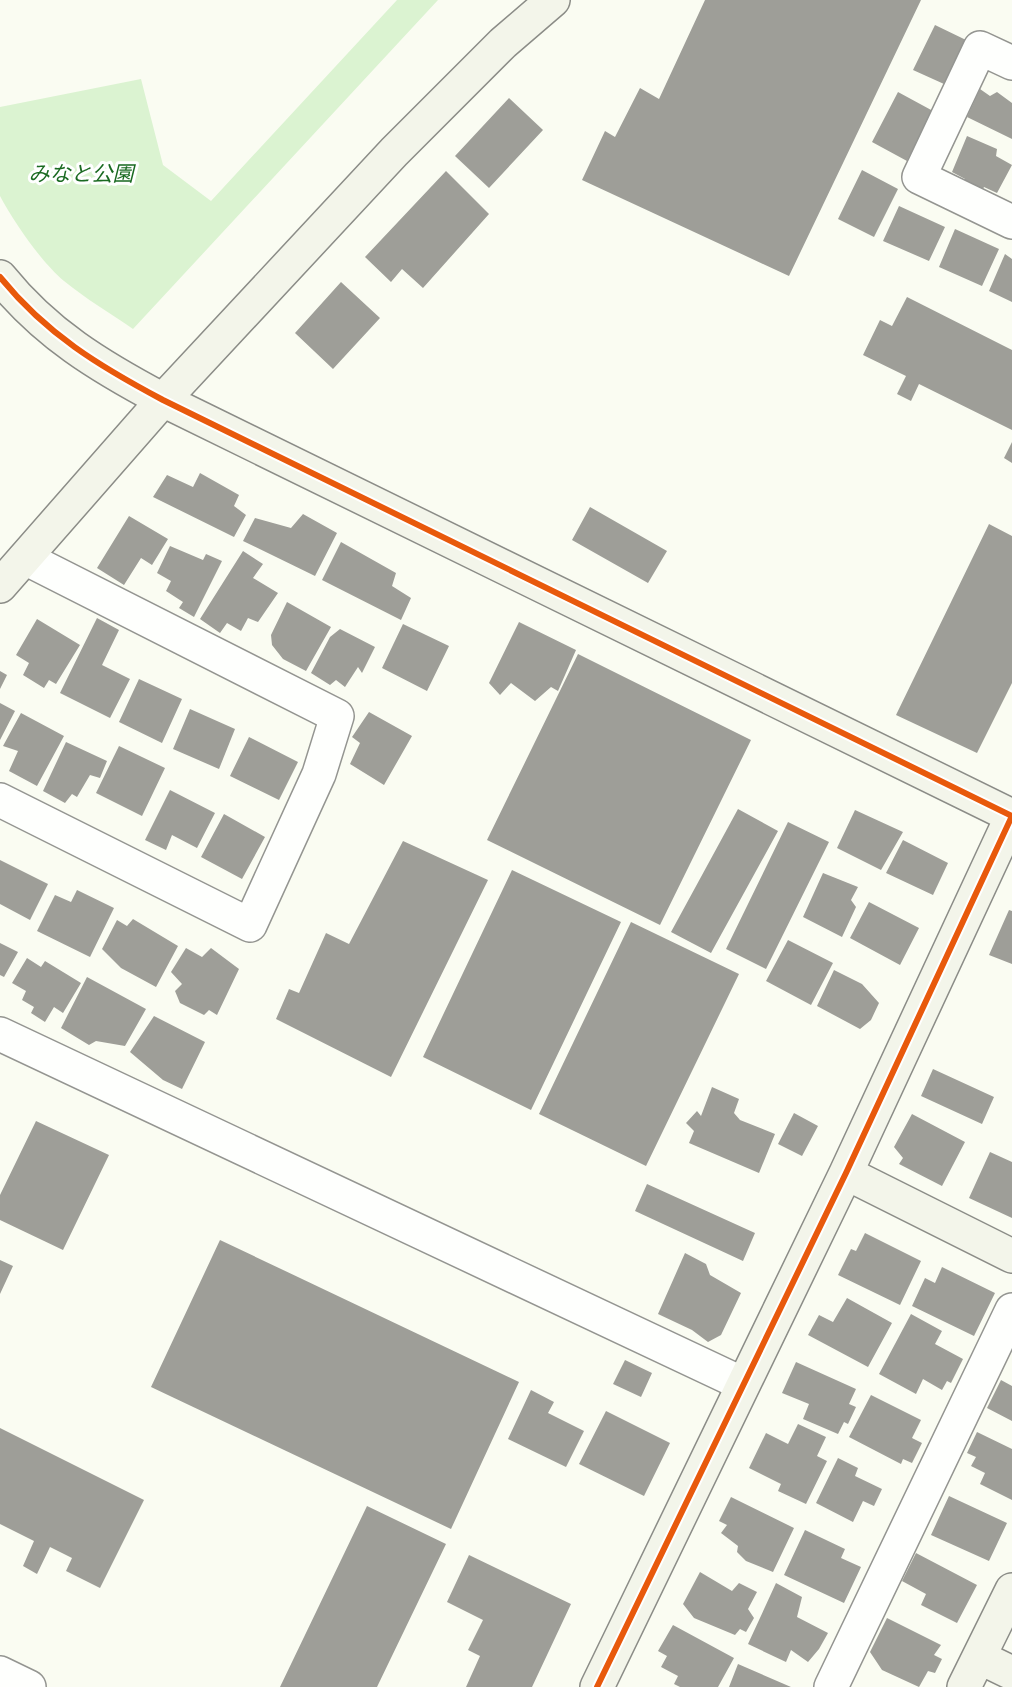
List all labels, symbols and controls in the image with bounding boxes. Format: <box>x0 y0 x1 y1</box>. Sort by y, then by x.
park label: みなと公園 <box>29 161 136 187</box>

